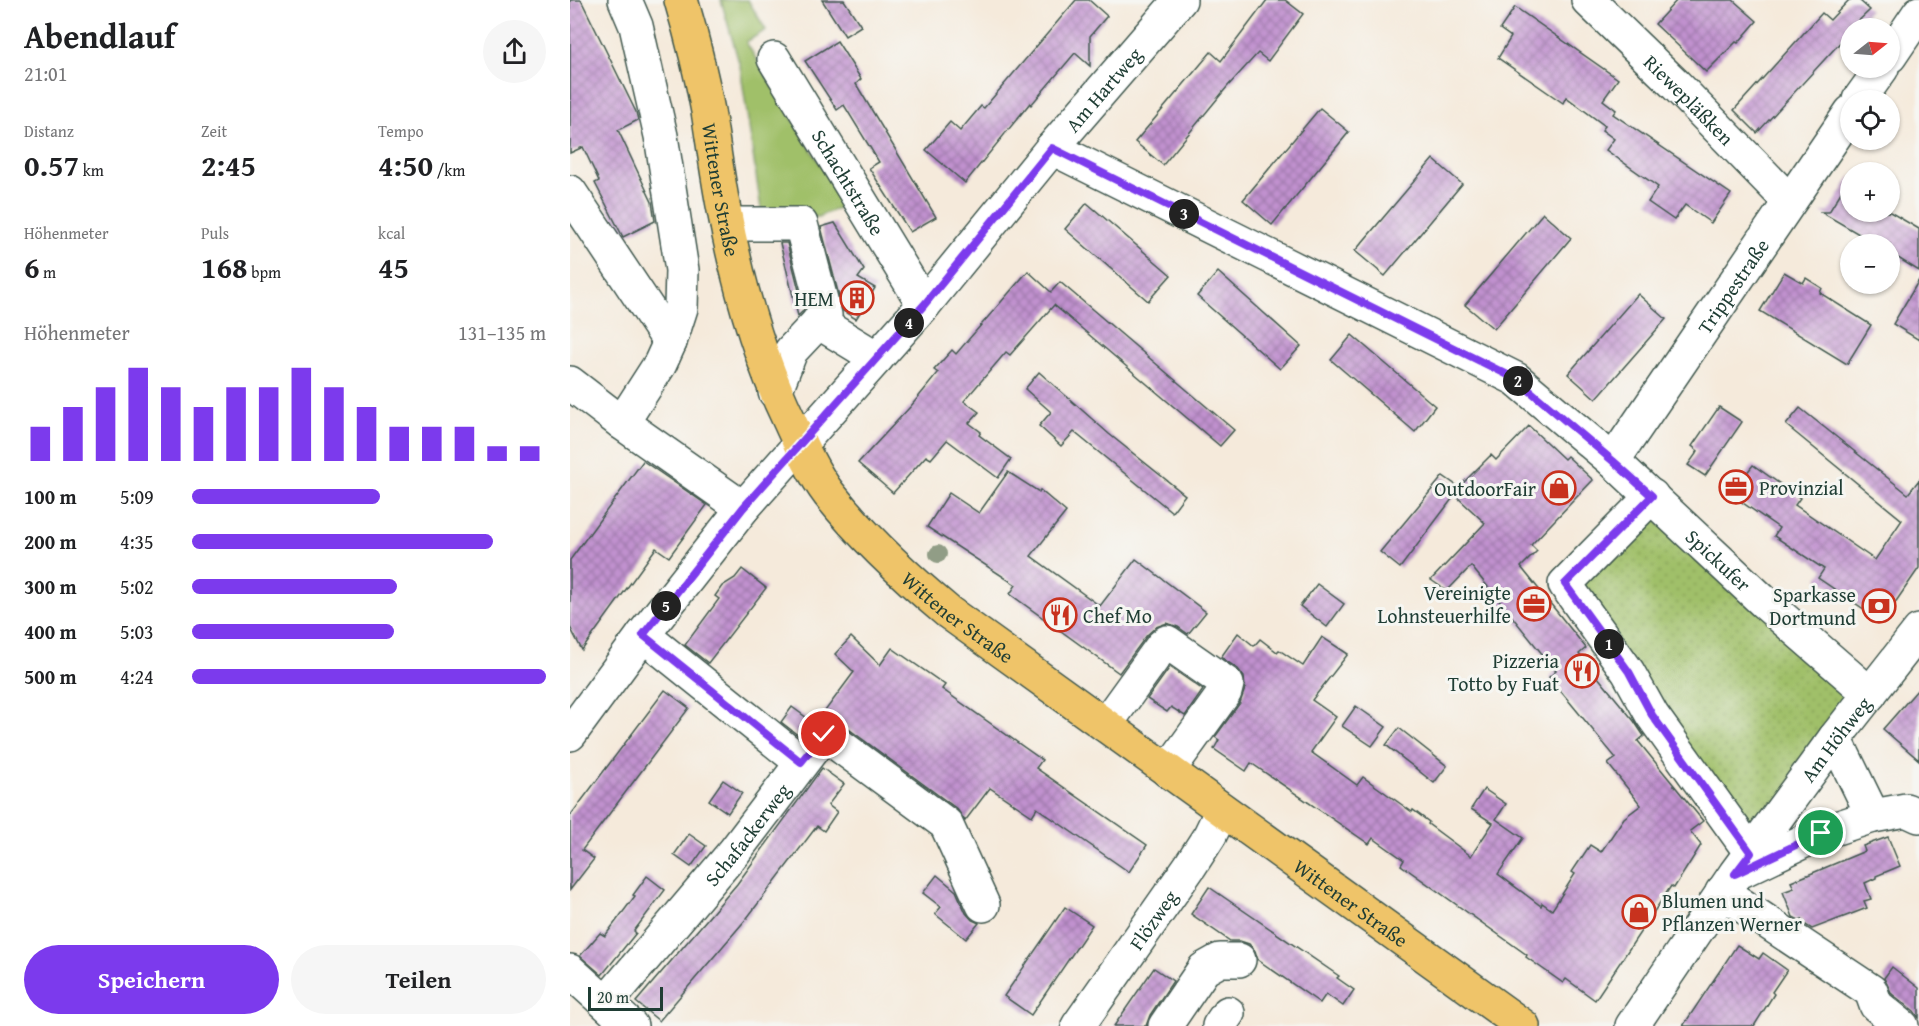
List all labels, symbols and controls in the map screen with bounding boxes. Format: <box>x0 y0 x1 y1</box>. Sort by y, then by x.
text: Abendlauf <box>24 12 175 60</box>
north arrow <box>1840 18 1900 78</box>
map controls <box>1840 18 1900 294</box>
button: share <box>483 20 546 83</box>
street label: Am Hartweg <box>1058 40 1148 138</box>
street label: Riewepläßken <box>1638 47 1741 151</box>
text: 21:01 <box>24 59 67 88</box>
button: locate <box>1840 90 1900 150</box>
text: Distanz <box>24 119 74 143</box>
text: Zeit <box>201 119 227 143</box>
text: Tempo <box>378 119 424 143</box>
street label: Wittener Straße <box>696 121 748 259</box>
street label: Schachtstraße <box>805 123 892 241</box>
text: 0.57 <box>24 143 79 187</box>
text: 2:45 <box>201 143 256 187</box>
text: 4:50 <box>378 143 433 187</box>
text: km <box>79 158 104 182</box>
text: /km <box>433 158 465 182</box>
button: + <box>1840 162 1900 222</box>
pin: 3 <box>1169 199 1199 229</box>
text: 3 <box>1180 202 1188 226</box>
text: Höhenmeter <box>24 221 109 245</box>
text: Puls <box>201 221 229 245</box>
text: kcal <box>378 221 405 245</box>
street label: Trippestraße <box>1690 232 1775 339</box>
button: − <box>1840 234 1900 294</box>
text: 6 <box>24 245 40 289</box>
text: 168 <box>201 245 248 289</box>
text: 45 <box>378 245 409 289</box>
text: m <box>40 260 56 284</box>
text: bpm <box>248 260 281 284</box>
building icon: HEM <box>839 280 875 316</box>
place label: HEM <box>794 284 834 313</box>
pin: 4 <box>894 308 924 338</box>
text: 4 <box>905 311 913 335</box>
text: Höhenmeter <box>24 318 130 347</box>
text: 131–135 m <box>458 318 546 347</box>
pin: 2 <box>1503 366 1533 396</box>
text: 2 <box>1514 369 1522 393</box>
office icon: Provinzial <box>1718 469 1754 505</box>
shop icon: OutdoorFair <box>1541 470 1577 506</box>
place label: Provinzial <box>1759 473 1844 502</box>
place label: OutdoorFair <box>1434 474 1536 503</box>
text: 100 m <box>24 482 77 511</box>
text: 5:09 <box>120 482 154 511</box>
street label: Spickufer <box>1680 522 1758 598</box>
text: 200 m <box>24 527 77 556</box>
text: 4:35 <box>120 527 154 556</box>
street label: Wittener Straße <box>896 564 1020 670</box>
text: 300 m <box>24 572 77 601</box>
text: 5:02 <box>120 572 154 601</box>
place label: Vereinigte Lohnsteuerhilfe <box>1377 578 1511 630</box>
place label: Sparkasse Dortmund <box>1769 580 1856 632</box>
office icon: Vereinigte Lohnsteuerhilfe <box>1516 586 1552 622</box>
bank icon: Sparkasse Dortmund <box>1861 588 1897 624</box>
pin: 5 <box>651 591 681 621</box>
text: 5 <box>662 594 670 618</box>
restaurant icon: Chef Mo <box>1042 597 1078 633</box>
place label: Chef Mo <box>1083 601 1152 630</box>
text: 400 m <box>24 617 77 646</box>
text: 5:03 <box>120 617 154 646</box>
pin: 1 <box>1594 629 1624 659</box>
text: 1 <box>1605 632 1613 656</box>
place label: Pizzeria Totto by Fuat <box>1448 646 1560 698</box>
restaurant icon: Pizzeria Totto by Fuat <box>1564 653 1600 689</box>
text: 500 m <box>24 662 77 691</box>
text: 4:24 <box>120 662 154 691</box>
street label: Am Höhweg <box>1793 690 1877 788</box>
pin <box>798 708 849 759</box>
icon: check <box>807 717 840 750</box>
street label: Schafackerweg <box>697 776 797 892</box>
pin <box>1795 807 1846 858</box>
icon: arrive <box>1804 816 1837 849</box>
street label: Wittener Straße <box>1288 851 1414 953</box>
street label: Flözweg <box>1121 883 1184 955</box>
place label: Blumen und Pflanzen Werner <box>1662 886 1802 938</box>
shop icon: Blumen und Pflanzen Werner <box>1621 894 1657 930</box>
button: Speichern <box>24 945 279 1014</box>
button: Teilen <box>291 945 546 1014</box>
scale bar <box>588 984 663 1012</box>
text: 20 m <box>597 985 629 1009</box>

